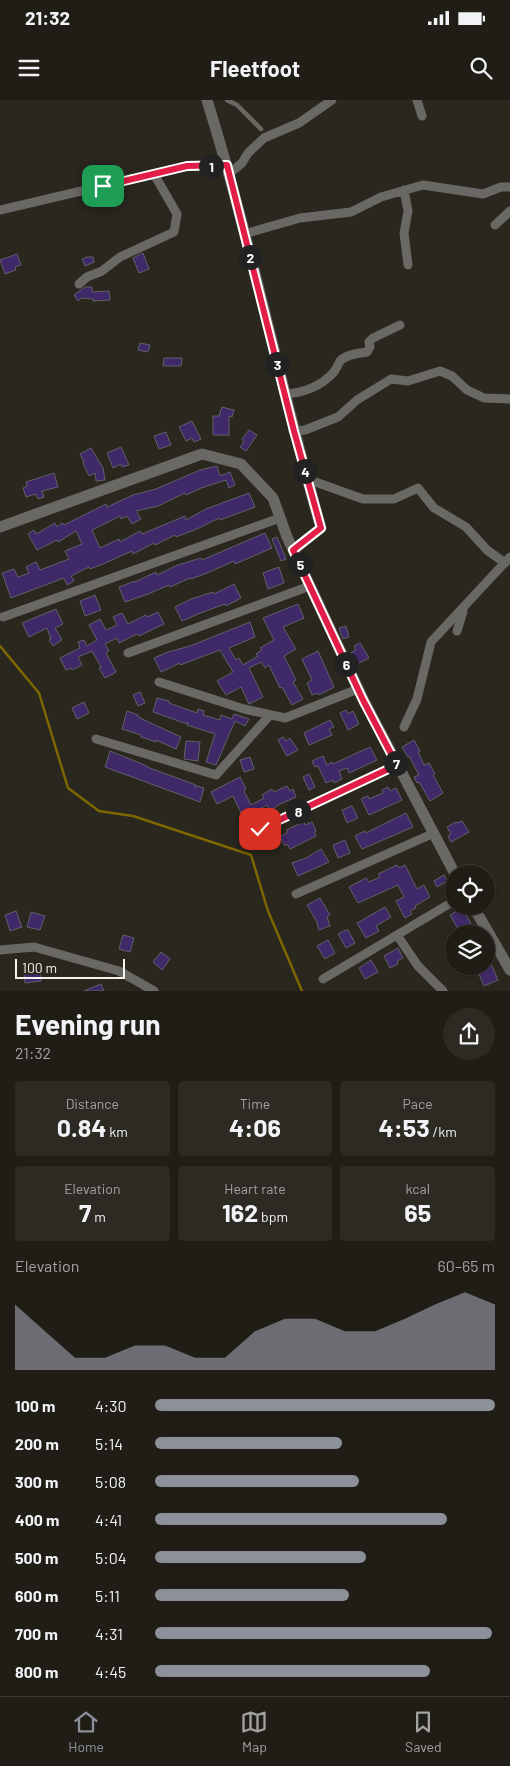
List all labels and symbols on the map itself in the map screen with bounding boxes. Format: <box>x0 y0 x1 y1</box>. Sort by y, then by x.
pin: 1 <box>198 154 224 178</box>
pin <box>82 165 124 207</box>
pin: 2 <box>238 244 262 270</box>
pin: 3 <box>264 352 290 376</box>
pin: 4 <box>292 458 318 484</box>
pin: 5 <box>288 552 312 576</box>
pin: 6 <box>334 652 358 676</box>
pin: 7 <box>384 750 408 776</box>
pin: 8 <box>286 798 310 824</box>
pin <box>239 808 281 850</box>
scale bar <box>15 956 125 979</box>

